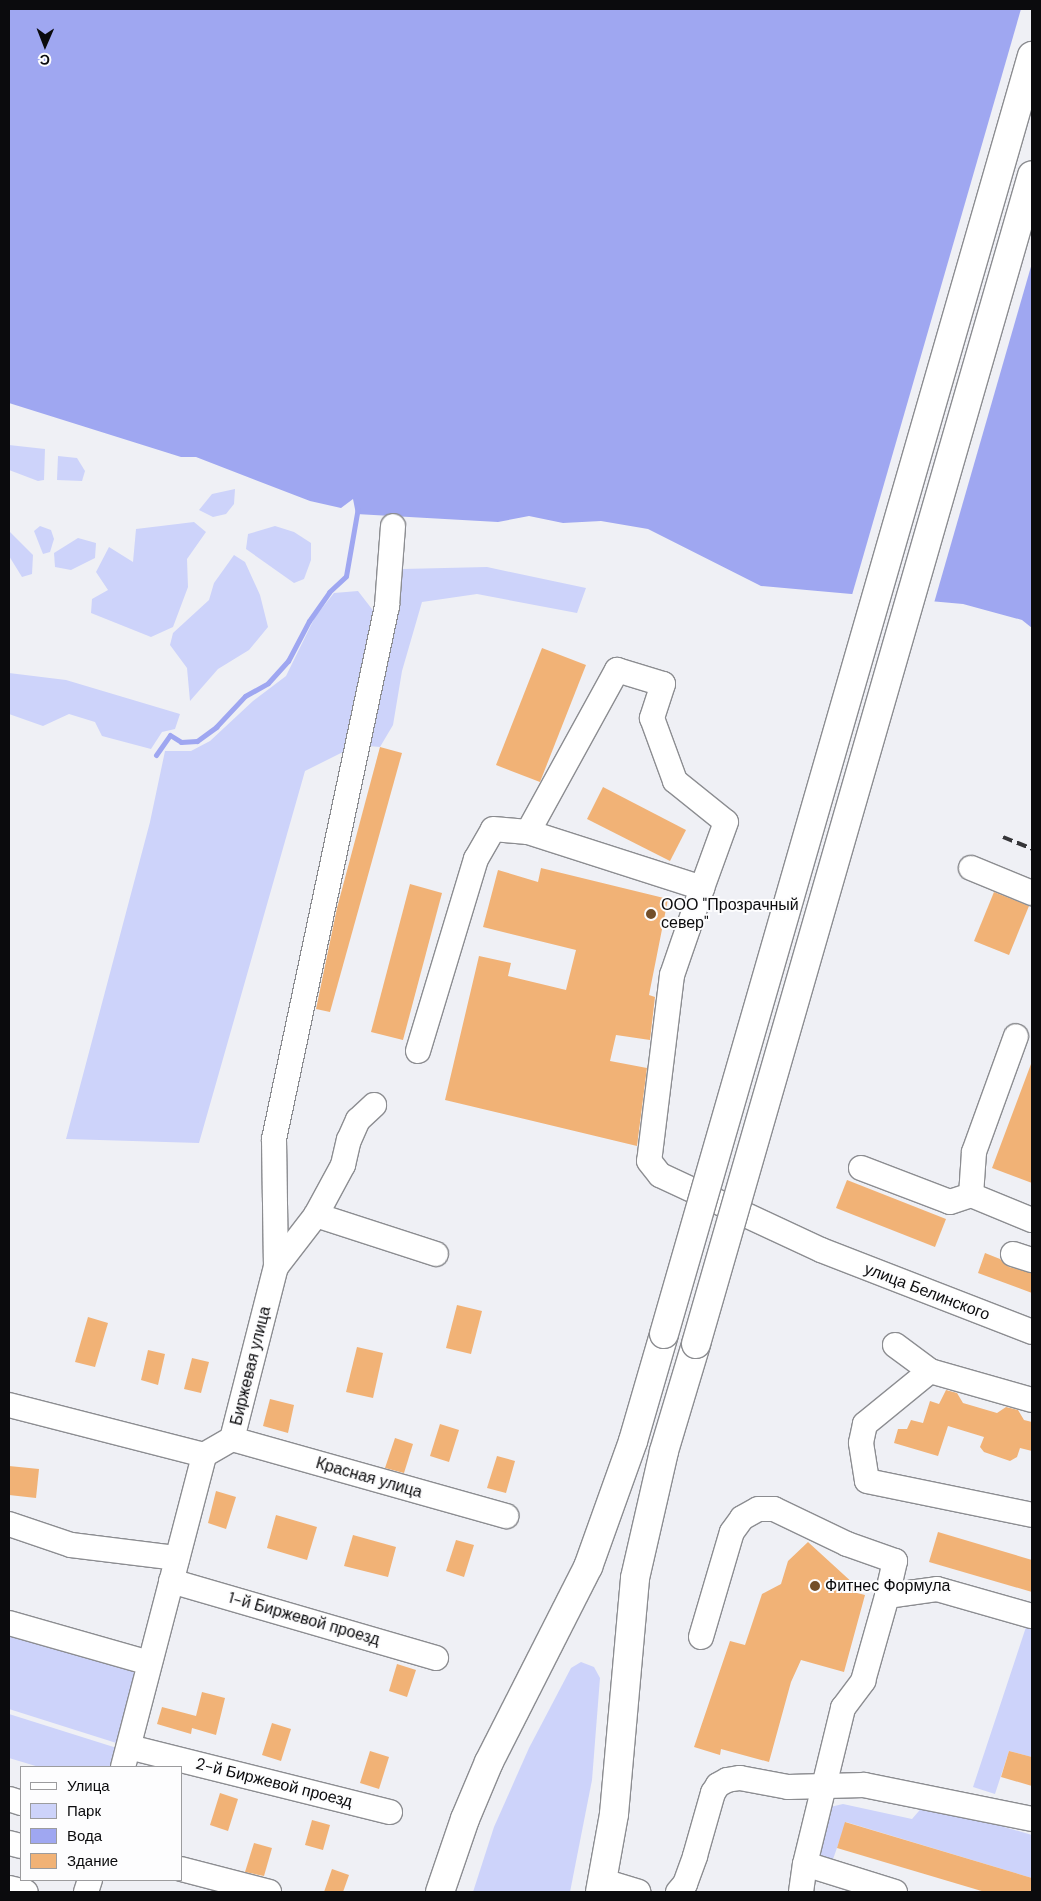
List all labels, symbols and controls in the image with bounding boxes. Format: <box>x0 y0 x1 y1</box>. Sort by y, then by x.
north arrow <box>20 20 70 70</box>
text: С <box>40 51 50 69</box>
place label: ООО "Прозрачный север" <box>661 895 799 933</box>
marker: ООО "Прозрачный север" <box>645 908 657 920</box>
street label: улица Белинского <box>862 1259 992 1325</box>
street label: Биржевая улица <box>227 1304 275 1428</box>
street label: Красная улица <box>314 1454 424 1502</box>
place label: Фитнес Формула <box>825 1576 950 1596</box>
marker: Фитнес Формула <box>809 1580 821 1592</box>
street label: 1-й Биржевой проезд <box>226 1588 382 1650</box>
street label: 2-й Биржевой проезд <box>194 1754 354 1812</box>
legend <box>20 1766 182 1881</box>
text: Улица <box>67 1776 110 1796</box>
text: Парк <box>67 1801 101 1821</box>
text: Вода <box>67 1826 102 1846</box>
text: Здание <box>67 1851 118 1871</box>

